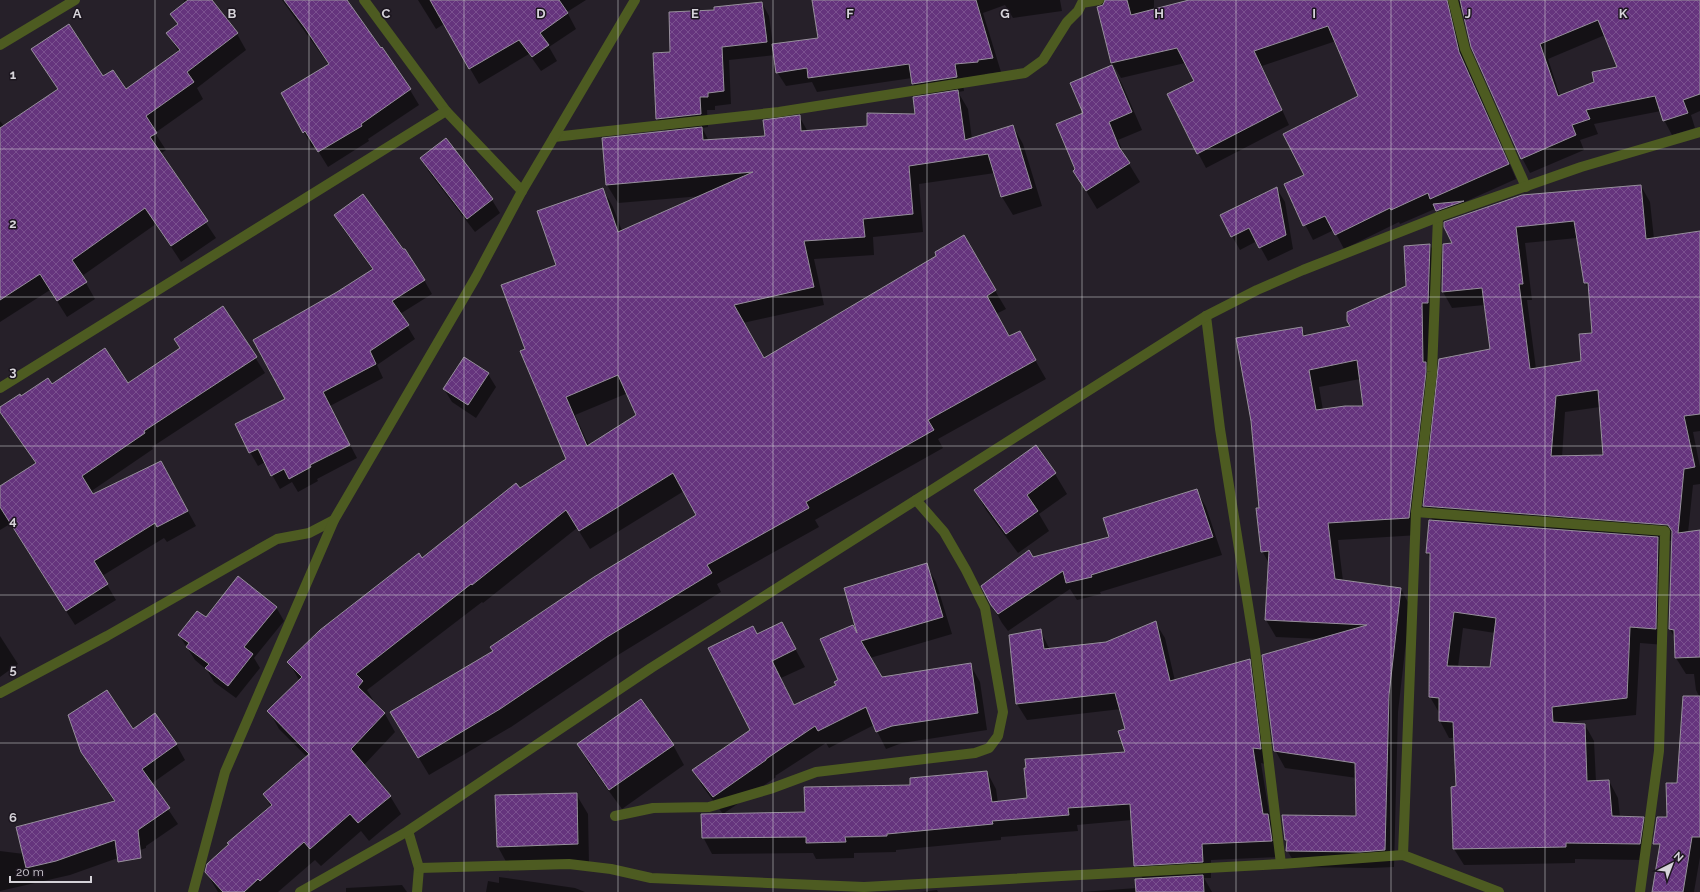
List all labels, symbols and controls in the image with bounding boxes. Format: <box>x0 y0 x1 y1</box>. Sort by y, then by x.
text: A <box>73 6 82 21</box>
text: B <box>228 6 237 21</box>
text: C <box>382 6 391 21</box>
text: D <box>536 6 546 21</box>
text: E <box>691 6 699 21</box>
text: F <box>846 6 854 21</box>
text: G <box>1000 6 1010 21</box>
text: H <box>1154 6 1164 21</box>
text: I <box>1312 6 1316 21</box>
text: J <box>1465 6 1471 21</box>
text: K <box>1619 6 1628 21</box>
text: 1 <box>10 67 17 82</box>
text: 2 <box>9 216 17 231</box>
text: 3 <box>9 364 17 379</box>
text: 4 <box>9 513 17 528</box>
text: 5 <box>9 662 17 677</box>
text: 6 <box>9 810 17 825</box>
north arrow <box>1652 844 1692 884</box>
text: N <box>1671 849 1686 865</box>
scale bar <box>10 858 91 884</box>
text: 20 m <box>16 865 44 879</box>

